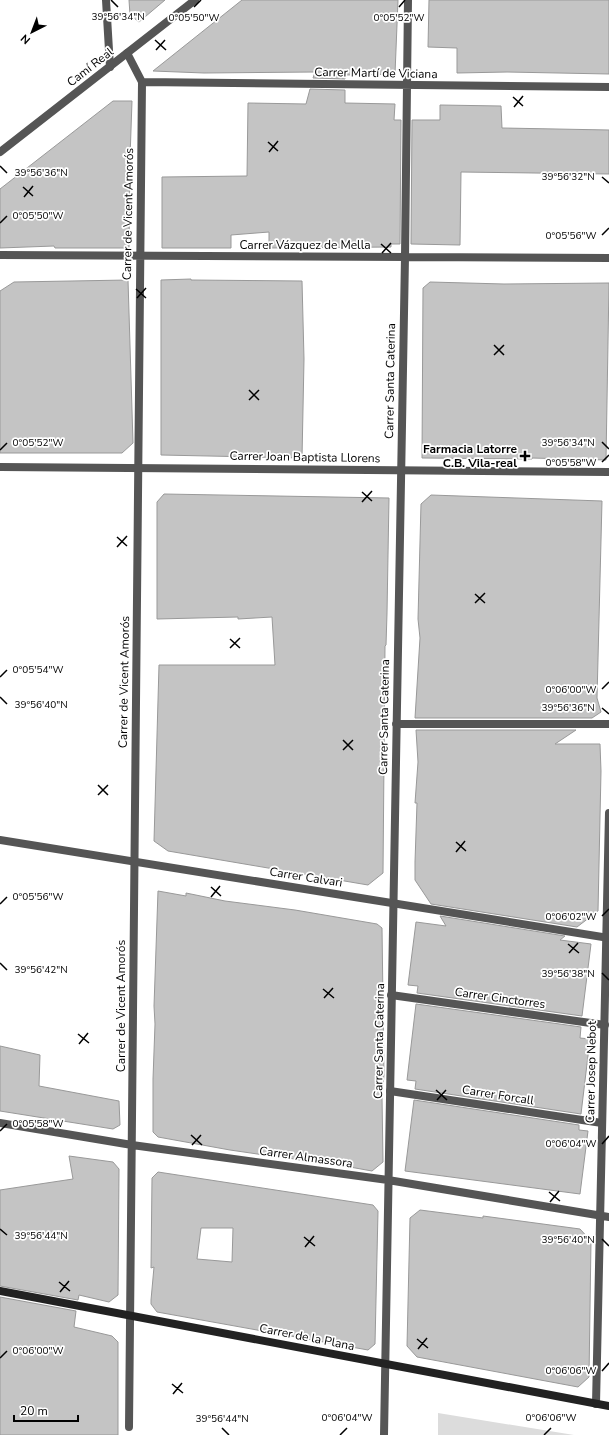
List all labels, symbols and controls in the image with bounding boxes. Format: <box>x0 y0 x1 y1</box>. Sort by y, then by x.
text: 39°56'34"N <box>91 10 145 24</box>
text: 0°05'50"W <box>169 11 219 25</box>
text: 0°05'52"W <box>374 11 424 25</box>
north arrow <box>12 12 52 52</box>
text: N <box>18 31 34 47</box>
street label: Camí Real <box>64 44 117 90</box>
street label: Carrer Martí de Viciana <box>314 64 438 82</box>
street label: Carrer de Vicent Amorós <box>119 147 137 280</box>
text: 39°56'36"N <box>14 166 68 180</box>
text: 39°56'32"N <box>541 170 595 184</box>
text: 0°05'50"W <box>13 209 63 223</box>
text: 0°05'56"W <box>546 229 596 243</box>
street label: Carrer Vázquez de Mella <box>239 237 371 253</box>
street label: Carrer Santa Caterina <box>381 323 399 439</box>
text: 0°05'52"W <box>13 436 63 450</box>
text: 39°56'34"N <box>541 436 595 450</box>
place label: Farmacia Latorre C.B. Vila-real <box>423 441 517 471</box>
street label: Carrer Joan Baptista Llorens <box>229 448 381 466</box>
marker: Farmacia Latorre C.B. Vila-real <box>520 451 530 461</box>
text: 0°05'58"W <box>546 456 596 470</box>
street label: Carrer de Vicent Amorós <box>115 615 133 748</box>
street label: Carrer Santa Caterina <box>375 659 393 775</box>
text: 0°05'54"W <box>13 663 63 677</box>
text: 0°06'00"W <box>546 683 596 697</box>
text: 39°56'40"N <box>14 698 68 712</box>
text: 39°56'36"N <box>541 701 595 715</box>
street label: Carrer Calvari <box>268 863 344 891</box>
text: 0°05'56"W <box>13 890 63 904</box>
text: 0°06'02"W <box>546 910 596 924</box>
street label: Carrer de Vicent Amorós <box>113 940 129 1072</box>
text: 39°56'42"N <box>14 963 68 977</box>
text: 39°56'38"N <box>541 967 595 981</box>
street label: Carrer Santa Caterina <box>370 983 388 1099</box>
street label: Carrer Cinctorres <box>454 984 547 1012</box>
street label: Carrer Josep Nebot <box>582 1020 600 1123</box>
street label: Carrer Forcall <box>461 1081 536 1109</box>
text: 0°05'58"W <box>13 1117 63 1131</box>
text: 0°06'04"W <box>546 1137 596 1151</box>
street label: Carrer Almassora <box>258 1143 354 1171</box>
text: 39°56'44"N <box>14 1229 68 1243</box>
text: 39°56'40"N <box>541 1233 595 1247</box>
street label: Carrer de la Plana <box>258 1320 356 1354</box>
text: 0°06'00"W <box>13 1344 63 1358</box>
text: 0°06'06"W <box>546 1364 596 1378</box>
scale bar <box>14 1397 78 1423</box>
text: 20 m <box>20 1403 48 1419</box>
text: 0°06'04"W <box>322 1411 372 1425</box>
text: 0°06'06"W <box>526 1411 576 1425</box>
text: 39°56'44"N <box>195 1412 249 1426</box>

